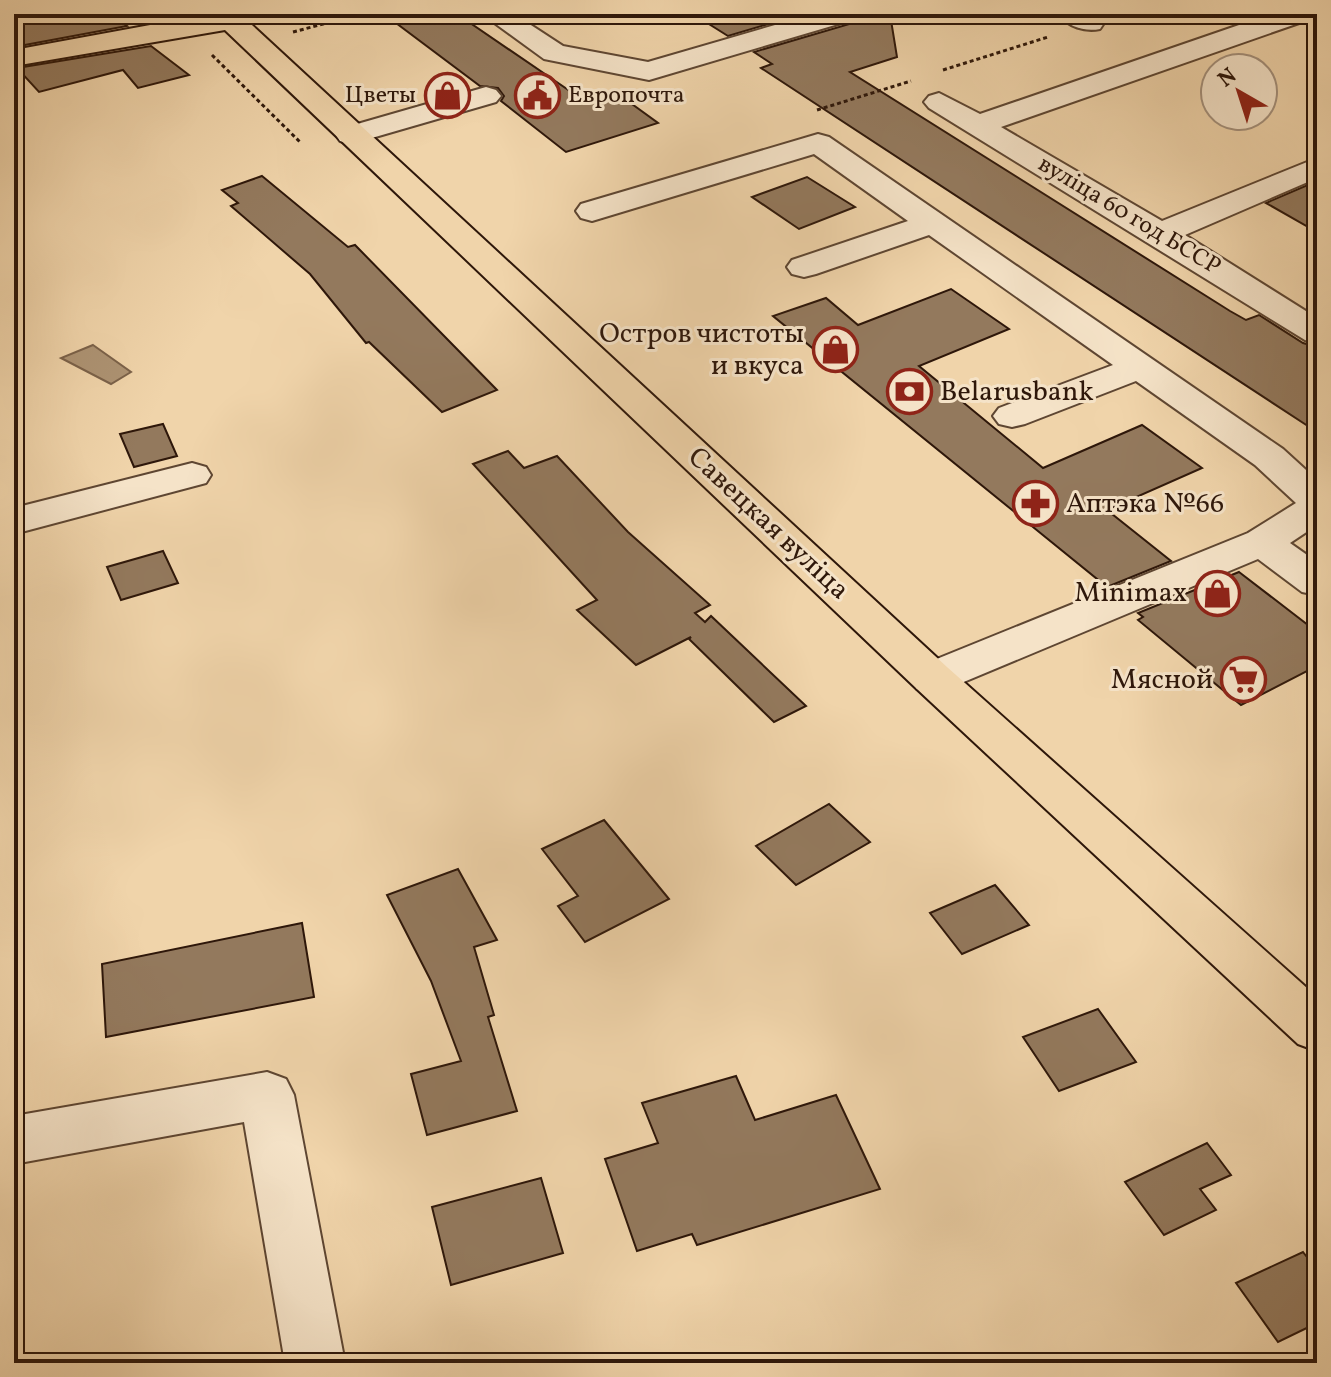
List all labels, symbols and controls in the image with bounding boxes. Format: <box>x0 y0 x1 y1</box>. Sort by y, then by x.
north arrow <box>1199 52 1279 132</box>
text: N <box>1212 61 1244 95</box>
shop icon: Цветы <box>423 72 471 120</box>
public building icon: Европочта <box>513 72 561 120</box>
place label: Цветы <box>345 79 416 113</box>
place label: Европочта <box>568 79 685 113</box>
street label: вуліца 60 год БССР <box>1031 148 1227 284</box>
place label: Остров чистоты и вкуса <box>599 315 804 386</box>
shop icon: Остров чистоты и вкуса <box>811 326 859 374</box>
bank icon: Belarusbank <box>885 368 933 416</box>
place label: Belarusbank <box>940 373 1094 412</box>
street label: Савецкая вуліца <box>678 439 858 609</box>
pharmacy icon: Аптэка №66 <box>1011 480 1059 528</box>
place label: Аптэка №66 <box>1066 485 1224 524</box>
shop icon: Minimax <box>1194 569 1242 617</box>
place label: Minimax <box>1074 574 1187 613</box>
supermarket icon: Мясной <box>1220 656 1268 704</box>
place label: Мясной <box>1111 661 1213 700</box>

